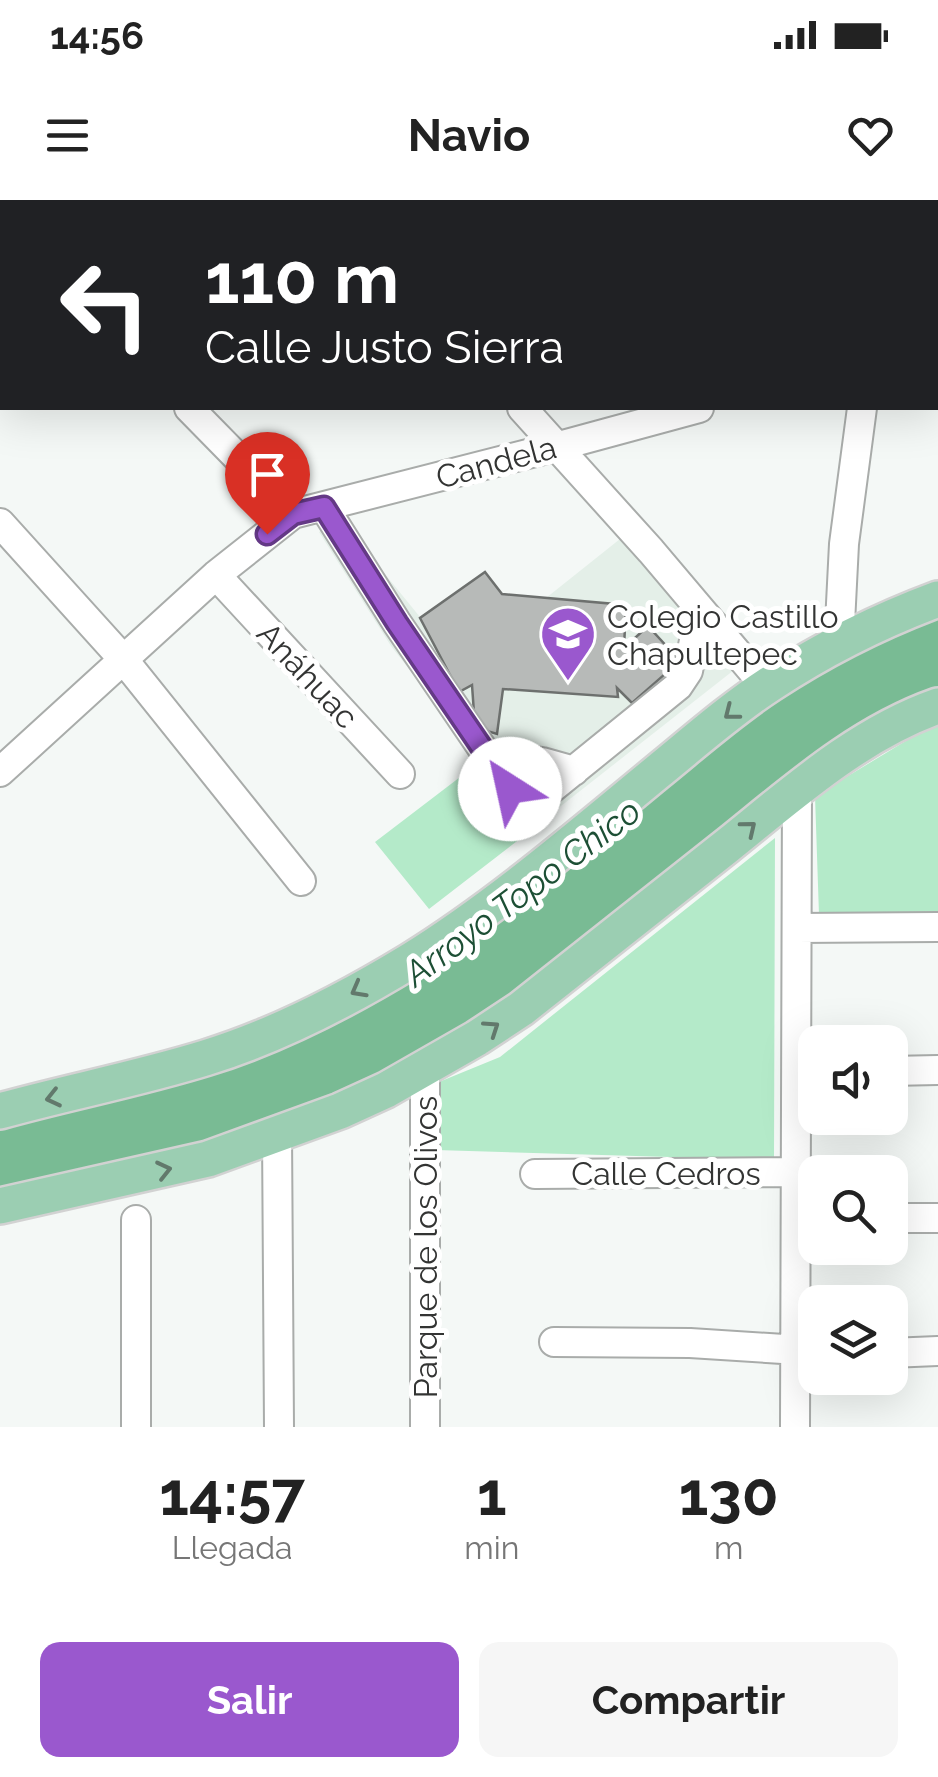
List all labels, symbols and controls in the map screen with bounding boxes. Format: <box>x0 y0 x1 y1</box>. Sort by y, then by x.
text: 14:56 <box>50 13 144 58</box>
icon: menu <box>40 108 95 163</box>
icon: heart <box>843 108 898 163</box>
text: Navio <box>408 109 530 162</box>
text: 110 m <box>205 237 399 319</box>
icon: left <box>40 240 170 370</box>
text: Calle Justo Sierra <box>205 321 564 374</box>
street label: Candela <box>432 428 560 496</box>
pin <box>225 432 310 535</box>
icon: arrive <box>240 447 295 502</box>
place label: Colegio Castillo Chapultepec <box>607 598 838 672</box>
school or university icon: Colegio Castillo Chapultepec <box>538 604 598 683</box>
street label: Anáhuac <box>250 615 366 735</box>
one-way arrow <box>724 702 742 719</box>
position arrow <box>458 737 562 841</box>
water label: Arroyo Topo Chico <box>394 790 648 995</box>
one-way arrow <box>737 822 755 840</box>
one-way arrow <box>351 978 369 998</box>
one-way arrow <box>481 1022 500 1040</box>
map controls <box>798 1025 908 1395</box>
button: sound <box>798 1025 908 1135</box>
one-way arrow <box>45 1086 62 1107</box>
street label: Parque de los Olivos <box>407 1096 444 1398</box>
street label: Calle Cedros <box>571 1155 761 1192</box>
button: search <box>798 1155 908 1265</box>
one-way arrow <box>155 1161 172 1182</box>
button: layers <box>798 1285 908 1395</box>
text: 14:57 <box>159 1459 305 1529</box>
text: 1 <box>477 1459 507 1529</box>
text: 130 <box>679 1459 779 1529</box>
text: Llegada <box>172 1529 293 1566</box>
text: min <box>464 1529 519 1566</box>
text: m <box>714 1529 743 1566</box>
button: Salir <box>40 1642 459 1757</box>
button: Compartir <box>479 1642 898 1757</box>

